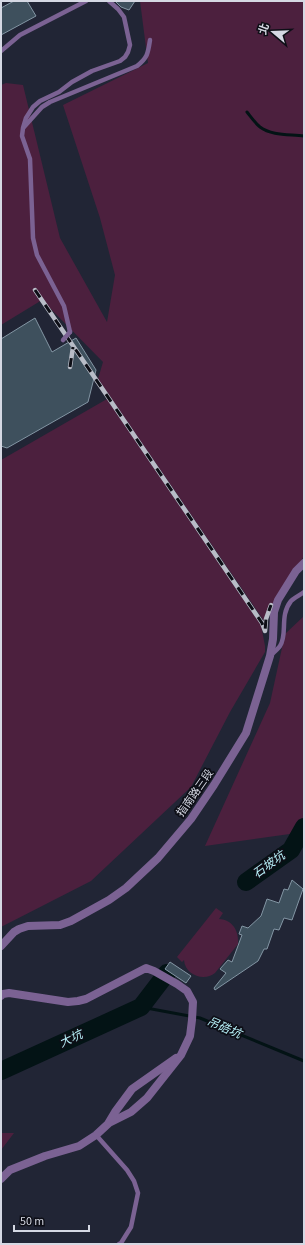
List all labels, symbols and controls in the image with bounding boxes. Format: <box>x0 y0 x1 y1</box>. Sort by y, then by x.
north arrow <box>253 12 293 52</box>
text: 北 <box>255 21 273 37</box>
street label: 指南路三段 <box>173 766 217 820</box>
water label: 石坡坑 <box>249 846 290 882</box>
water label: 吊硞坑 <box>204 1013 246 1044</box>
water label: 大坑 <box>57 1025 87 1052</box>
scale bar <box>14 1207 89 1233</box>
text: 50 m <box>20 1213 44 1230</box>

